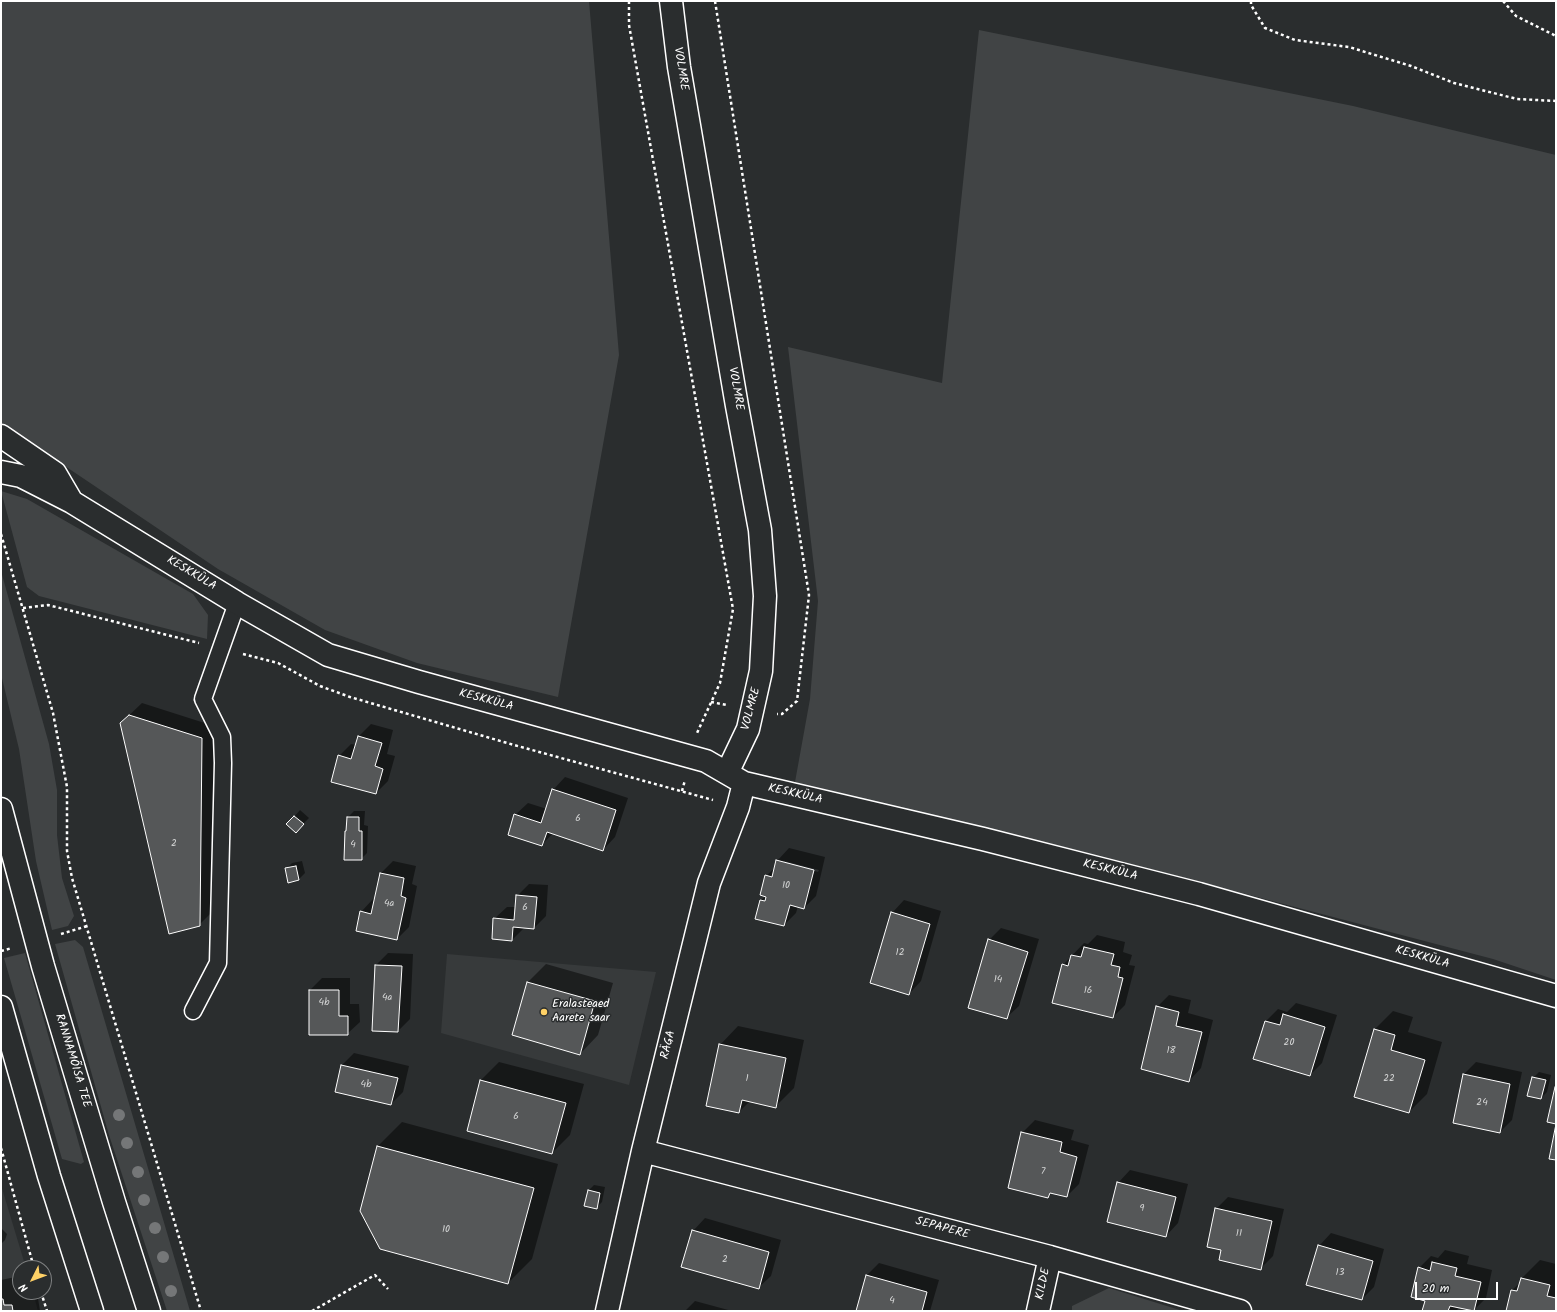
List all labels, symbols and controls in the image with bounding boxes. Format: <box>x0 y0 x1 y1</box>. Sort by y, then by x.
street label: VOLMRE <box>669 46 691 92</box>
street label: VOLMRE <box>724 366 746 412</box>
street label: KESKKÜLA <box>163 554 219 594</box>
street label: VOLMRE <box>739 686 765 732</box>
street label: KESKKÜLA <box>457 687 515 715</box>
street label: KESKKÜLA <box>766 782 824 808</box>
house number: 6 <box>575 813 581 825</box>
house number: 2 <box>171 838 177 850</box>
house number: 4 <box>350 839 356 851</box>
street label: KESKKÜLA <box>1081 857 1139 885</box>
house number: 10 <box>782 880 790 892</box>
house number: 4a <box>384 898 394 910</box>
house number: 6 <box>522 902 528 914</box>
street label: KESKKÜLA <box>1393 943 1451 973</box>
house number: 12 <box>896 947 904 959</box>
house number: 14 <box>994 974 1002 986</box>
house number: 16 <box>1084 985 1092 997</box>
house number: 4a <box>382 992 392 1004</box>
house number: 4b <box>319 997 329 1009</box>
place label: Eralasteaed Aarete saar <box>552 998 609 1026</box>
marker: Eralasteaed Aarete saar <box>539 1007 549 1017</box>
street label: RANNAMÕISA TEE <box>51 1012 93 1110</box>
street label: RÄGA <box>659 1029 679 1061</box>
house number: 20 <box>1284 1037 1294 1049</box>
house number: 18 <box>1166 1045 1176 1057</box>
house number: 1 <box>745 1073 749 1085</box>
house number: 22 <box>1383 1073 1395 1085</box>
house number: 4b <box>361 1079 371 1091</box>
house number: 24 <box>1476 1097 1488 1109</box>
house number: 6 <box>513 1111 519 1123</box>
house number: 7 <box>1041 1166 1045 1178</box>
house number: 9 <box>1140 1203 1144 1215</box>
street label: SEPAPERE <box>914 1215 970 1243</box>
house number: 10 <box>442 1224 450 1236</box>
house number: 11 <box>1236 1228 1242 1240</box>
house number: 2 <box>722 1254 728 1266</box>
north arrow <box>12 1260 52 1300</box>
street label: KILDE <box>1034 1267 1054 1301</box>
house number: 13 <box>1336 1267 1344 1279</box>
scale bar <box>1417 1274 1500 1300</box>
text: N <box>15 1279 33 1296</box>
text: 20 m <box>1422 1279 1449 1298</box>
house number: 4 <box>889 1295 895 1307</box>

